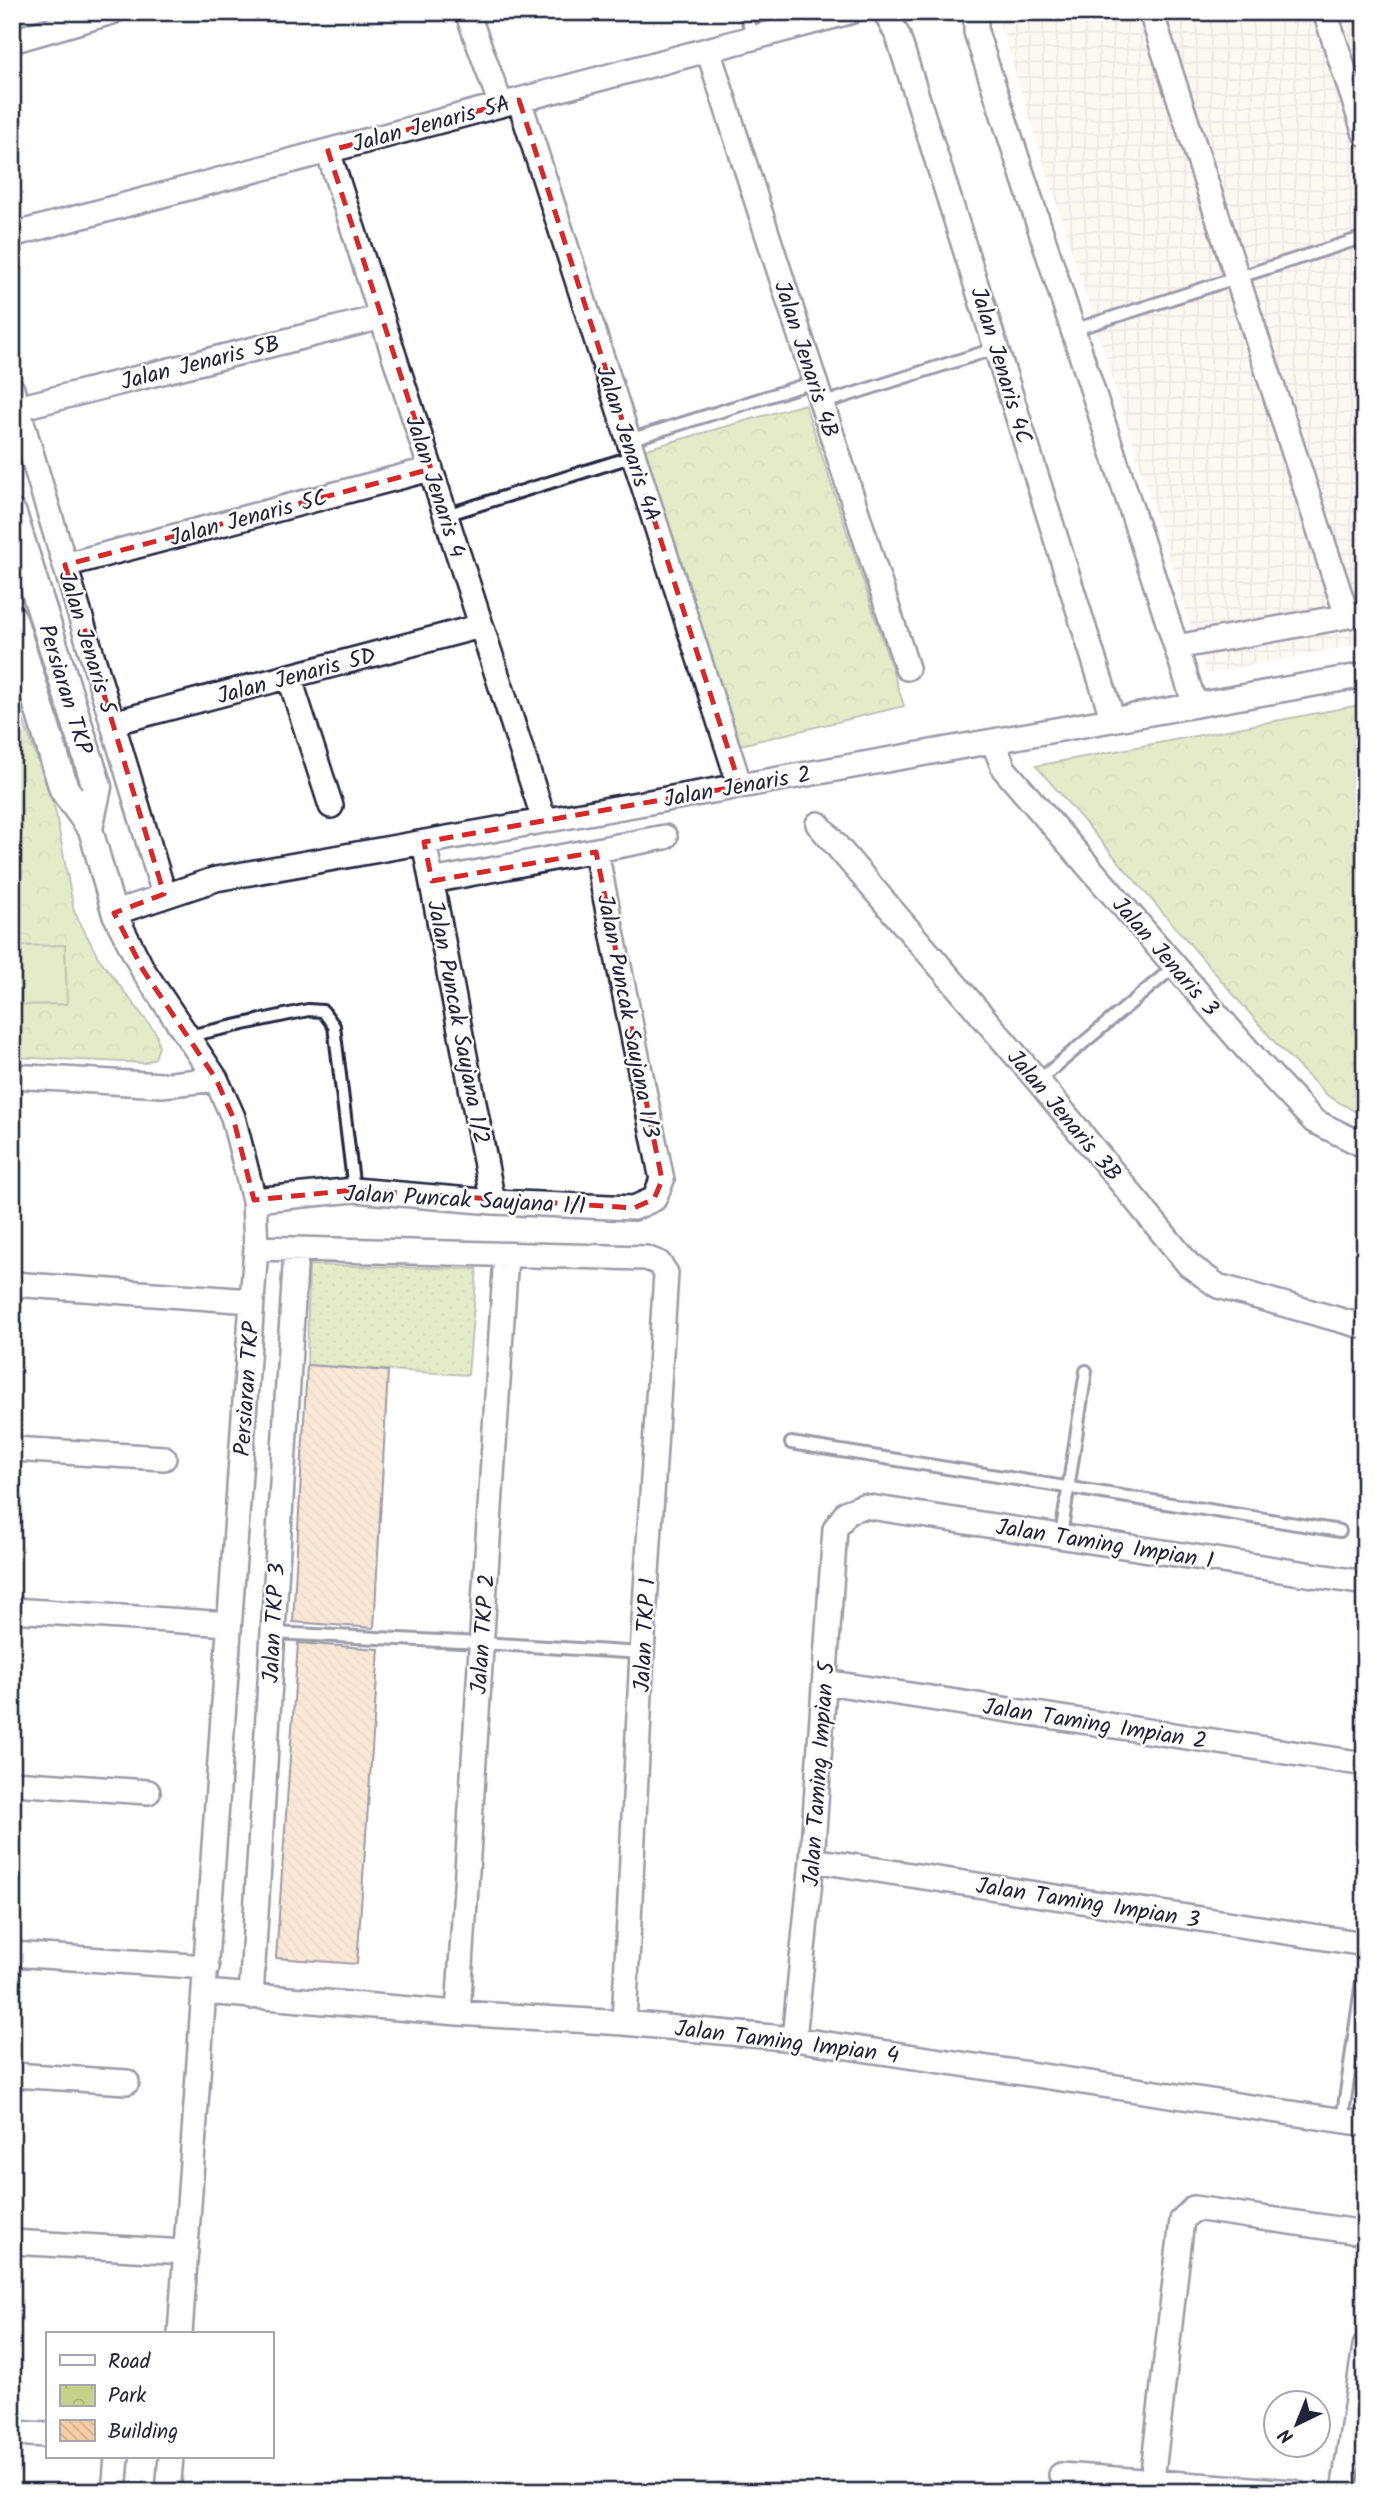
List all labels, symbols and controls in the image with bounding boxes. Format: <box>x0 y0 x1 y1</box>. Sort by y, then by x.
street label: Jalan Jenaris 5A <box>349 87 514 163</box>
street label: Jalan Jenaris 4B <box>763 277 847 443</box>
street label: Jalan Jenaris 4C <box>959 283 1041 448</box>
street label: Jalan Jenaris 5B <box>117 327 284 401</box>
street label: Jalan Jenaris 4A <box>585 361 669 526</box>
street label: Jalan Jenaris 4 <box>394 410 474 563</box>
street label: Jalan Jenaris 5C <box>166 481 331 557</box>
street label: Jalan Jenaris 5 <box>47 567 125 720</box>
street label: Persiaran TKP <box>27 620 101 760</box>
street label: Jalan Jenaris 5D <box>213 638 380 715</box>
street label: Jalan Jenaris 2 <box>661 757 814 819</box>
street label: Jalan Jenaris 3 <box>1102 889 1227 1025</box>
street label: Jalan Puncak Saujana 1/3 <box>586 891 668 1141</box>
street label: Jalan Puncak Saujana 1/2 <box>416 897 498 1148</box>
street label: Jalan Jenaris 3B <box>997 1042 1130 1190</box>
street label: Jalan Puncak Saujana 1/1 <box>343 1177 587 1225</box>
street label: Persiaran TKP <box>225 1320 271 1458</box>
street label: Jalan Taming Impian 1 <box>993 1510 1216 1580</box>
street label: Jalan TKP 3 <box>254 1562 296 1684</box>
street label: Jalan TKP 2 <box>462 1573 506 1695</box>
street label: Jalan TKP 1 <box>625 1577 667 1693</box>
street label: Jalan Taming Impian 5 <box>794 1659 846 1888</box>
street label: Jalan Taming Impian 2 <box>980 1689 1209 1760</box>
street label: Jalan Taming Impian 3 <box>973 1869 1202 1939</box>
street label: Jalan Taming Impian 4 <box>673 2011 901 2075</box>
legend <box>46 2332 273 2458</box>
text: Road <box>108 2346 151 2379</box>
text: Park <box>108 2380 146 2413</box>
north arrow <box>1262 2388 1332 2458</box>
text: Building <box>108 2416 178 2449</box>
text: N <box>1272 2420 1301 2450</box>

